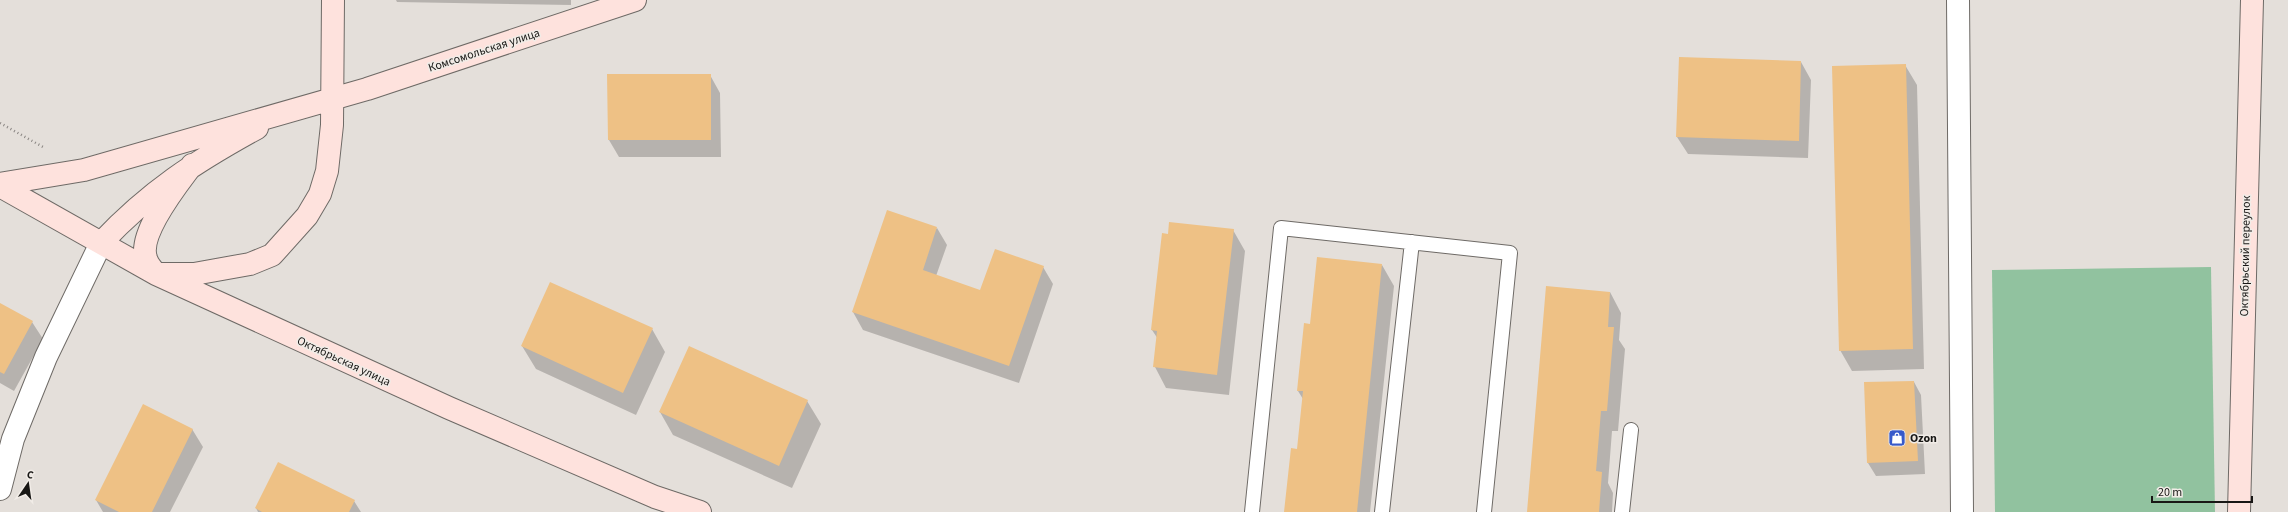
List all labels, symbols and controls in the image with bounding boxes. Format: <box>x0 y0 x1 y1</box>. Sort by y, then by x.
street label: Комсомольская улица <box>426 24 542 77</box>
street label: Октябрьский переулок <box>2236 195 2255 317</box>
street label: Октябрьская улица <box>294 332 393 391</box>
shop icon: Ozon <box>1887 428 1907 448</box>
place label: Ozon <box>1910 430 1937 447</box>
north arrow <box>8 464 48 504</box>
text: С <box>25 467 36 483</box>
scale bar <box>2152 478 2252 504</box>
text: 20 m <box>2158 484 2182 501</box>

